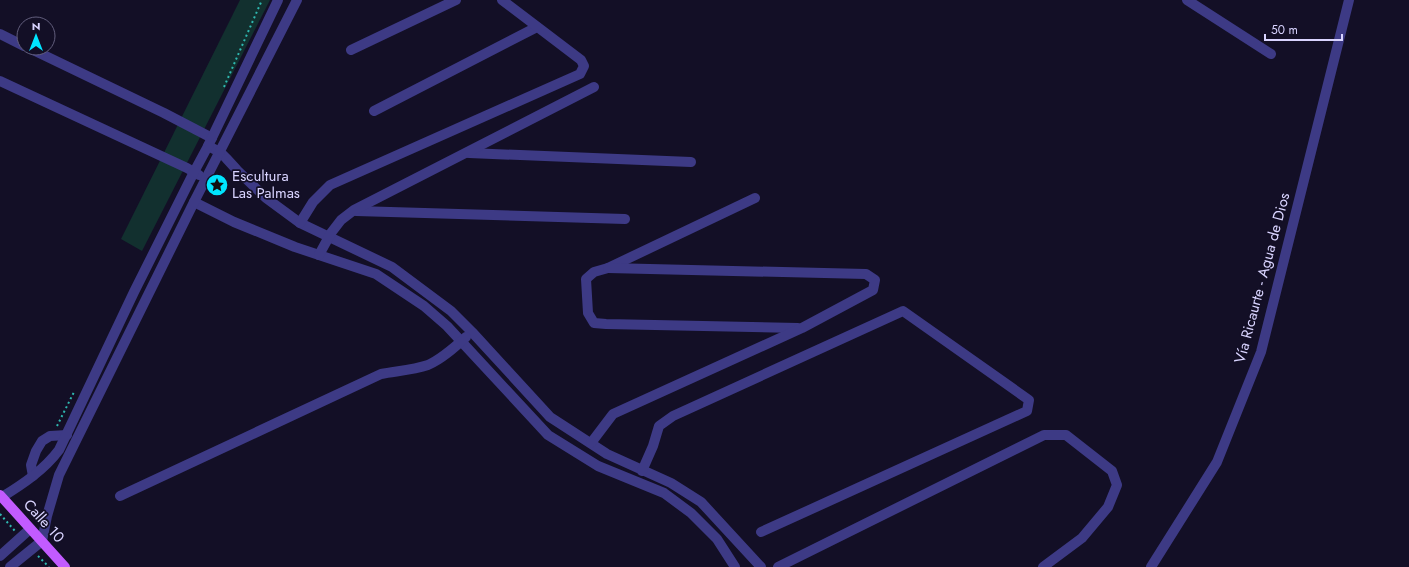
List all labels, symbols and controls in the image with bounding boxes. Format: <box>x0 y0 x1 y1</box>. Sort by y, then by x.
north arrow <box>16 16 56 56</box>
scale bar <box>1265 16 1342 42</box>
text: N <box>32 18 40 34</box>
text: 50 m <box>1271 21 1298 39</box>
place label: Escultura Las Palmas <box>232 165 300 204</box>
place icon: Escultura Las Palmas <box>204 172 230 198</box>
street label: Vía Ricaurte - Agua de Dios <box>1229 190 1295 366</box>
street label: Calle 10 <box>18 494 70 548</box>

